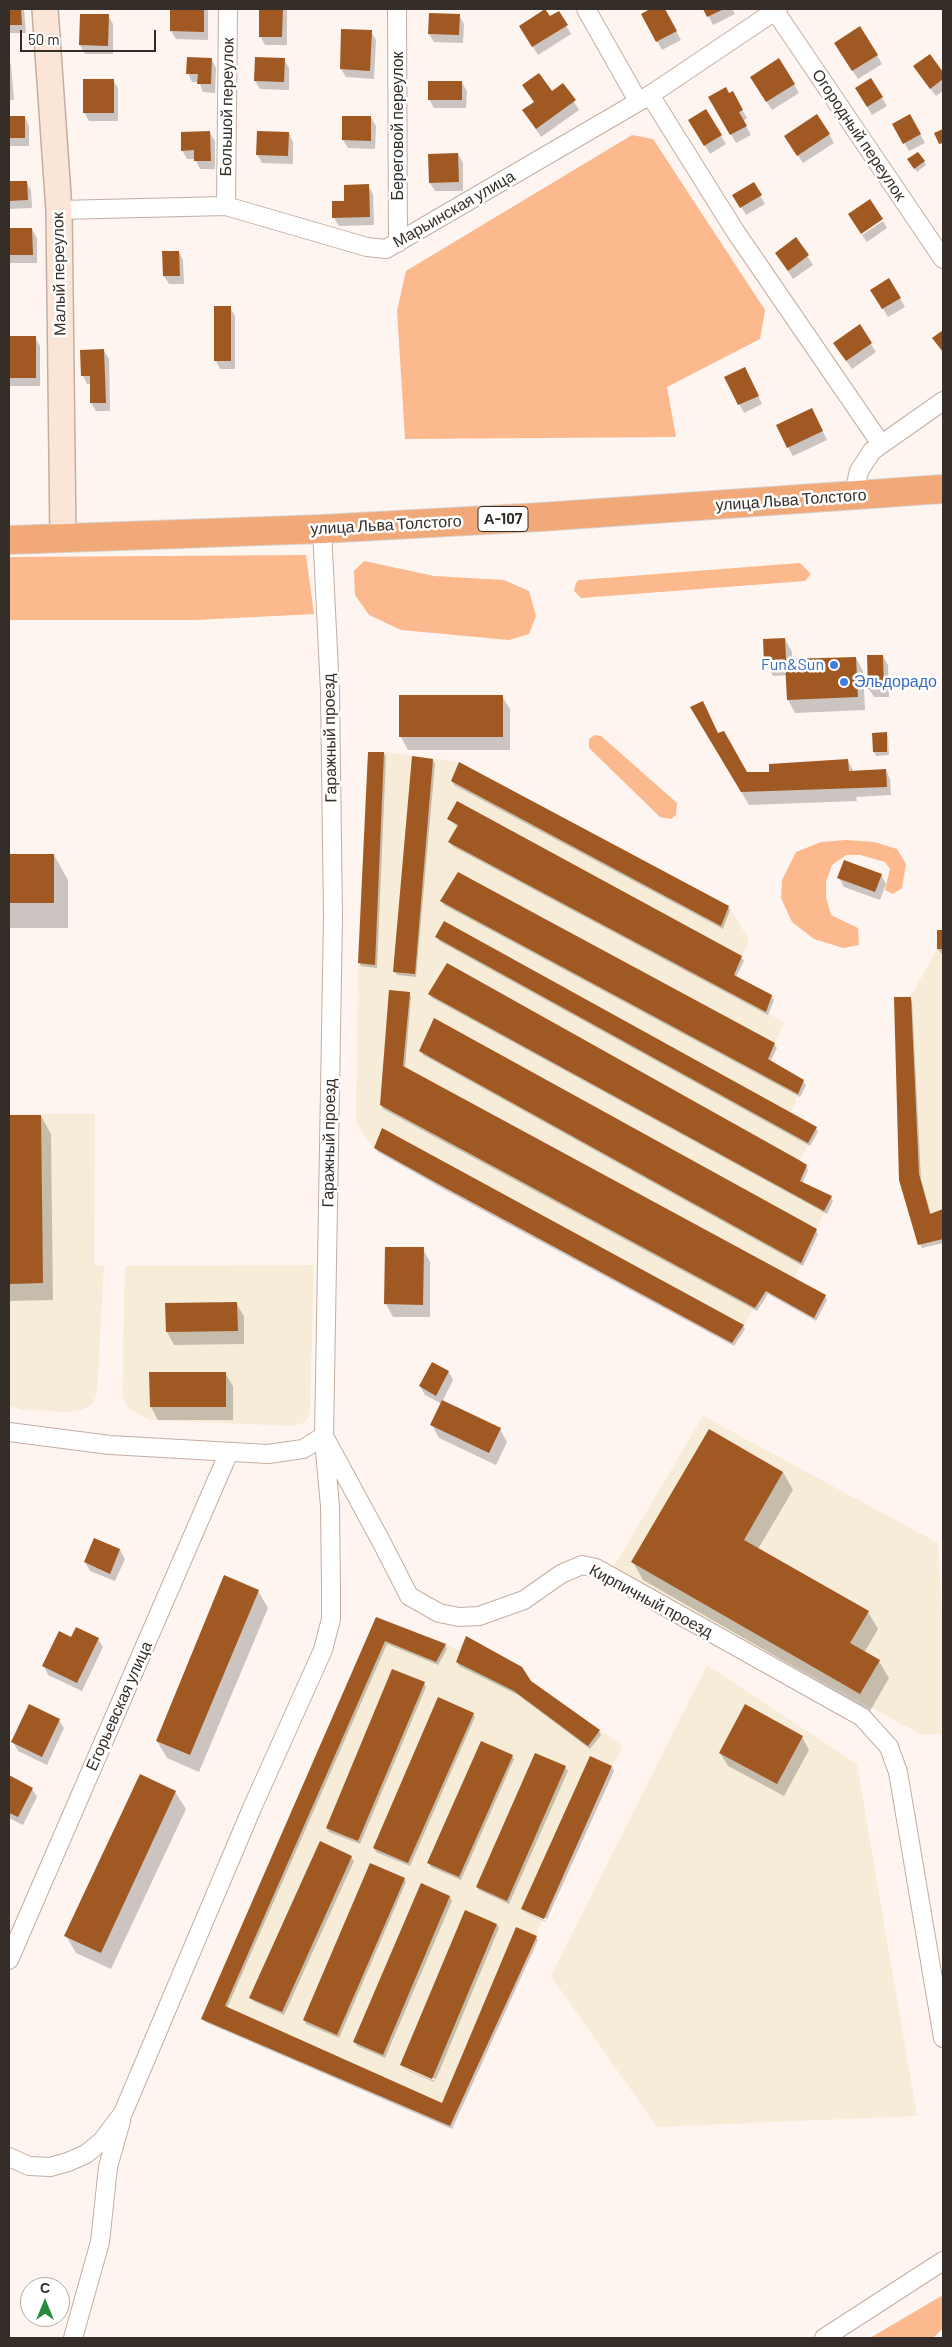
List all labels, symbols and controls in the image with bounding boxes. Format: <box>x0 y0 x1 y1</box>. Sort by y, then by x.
scale bar <box>22 20 159 52</box>
text: 50 m <box>28 30 60 48</box>
street label: Большой переулок <box>216 37 238 177</box>
street label: Береговой переулок <box>388 51 408 201</box>
street label: Огородный переулок <box>808 66 910 204</box>
street label: Марьинская улица <box>390 166 518 252</box>
street label: Малый переулок <box>48 212 70 336</box>
street label: улица Льва Толстого <box>715 485 867 515</box>
road number: А-107 <box>478 506 528 532</box>
street label: улица Льва Толстого <box>310 511 462 539</box>
place label: Fun&Sun <box>761 655 824 675</box>
marker: Fun&Sun <box>828 659 840 671</box>
place label: Эльдорадо <box>854 672 937 692</box>
street label: Гаражный проезд <box>319 673 341 803</box>
marker: Эльдорадо <box>838 676 850 688</box>
street label: Гаражный проезд <box>318 1078 340 1208</box>
street label: Кирпичный проезд <box>586 1560 716 1642</box>
street label: Егорьевская улица <box>82 1638 156 1774</box>
north arrow <box>20 2277 70 2327</box>
text: С <box>40 2279 50 2296</box>

